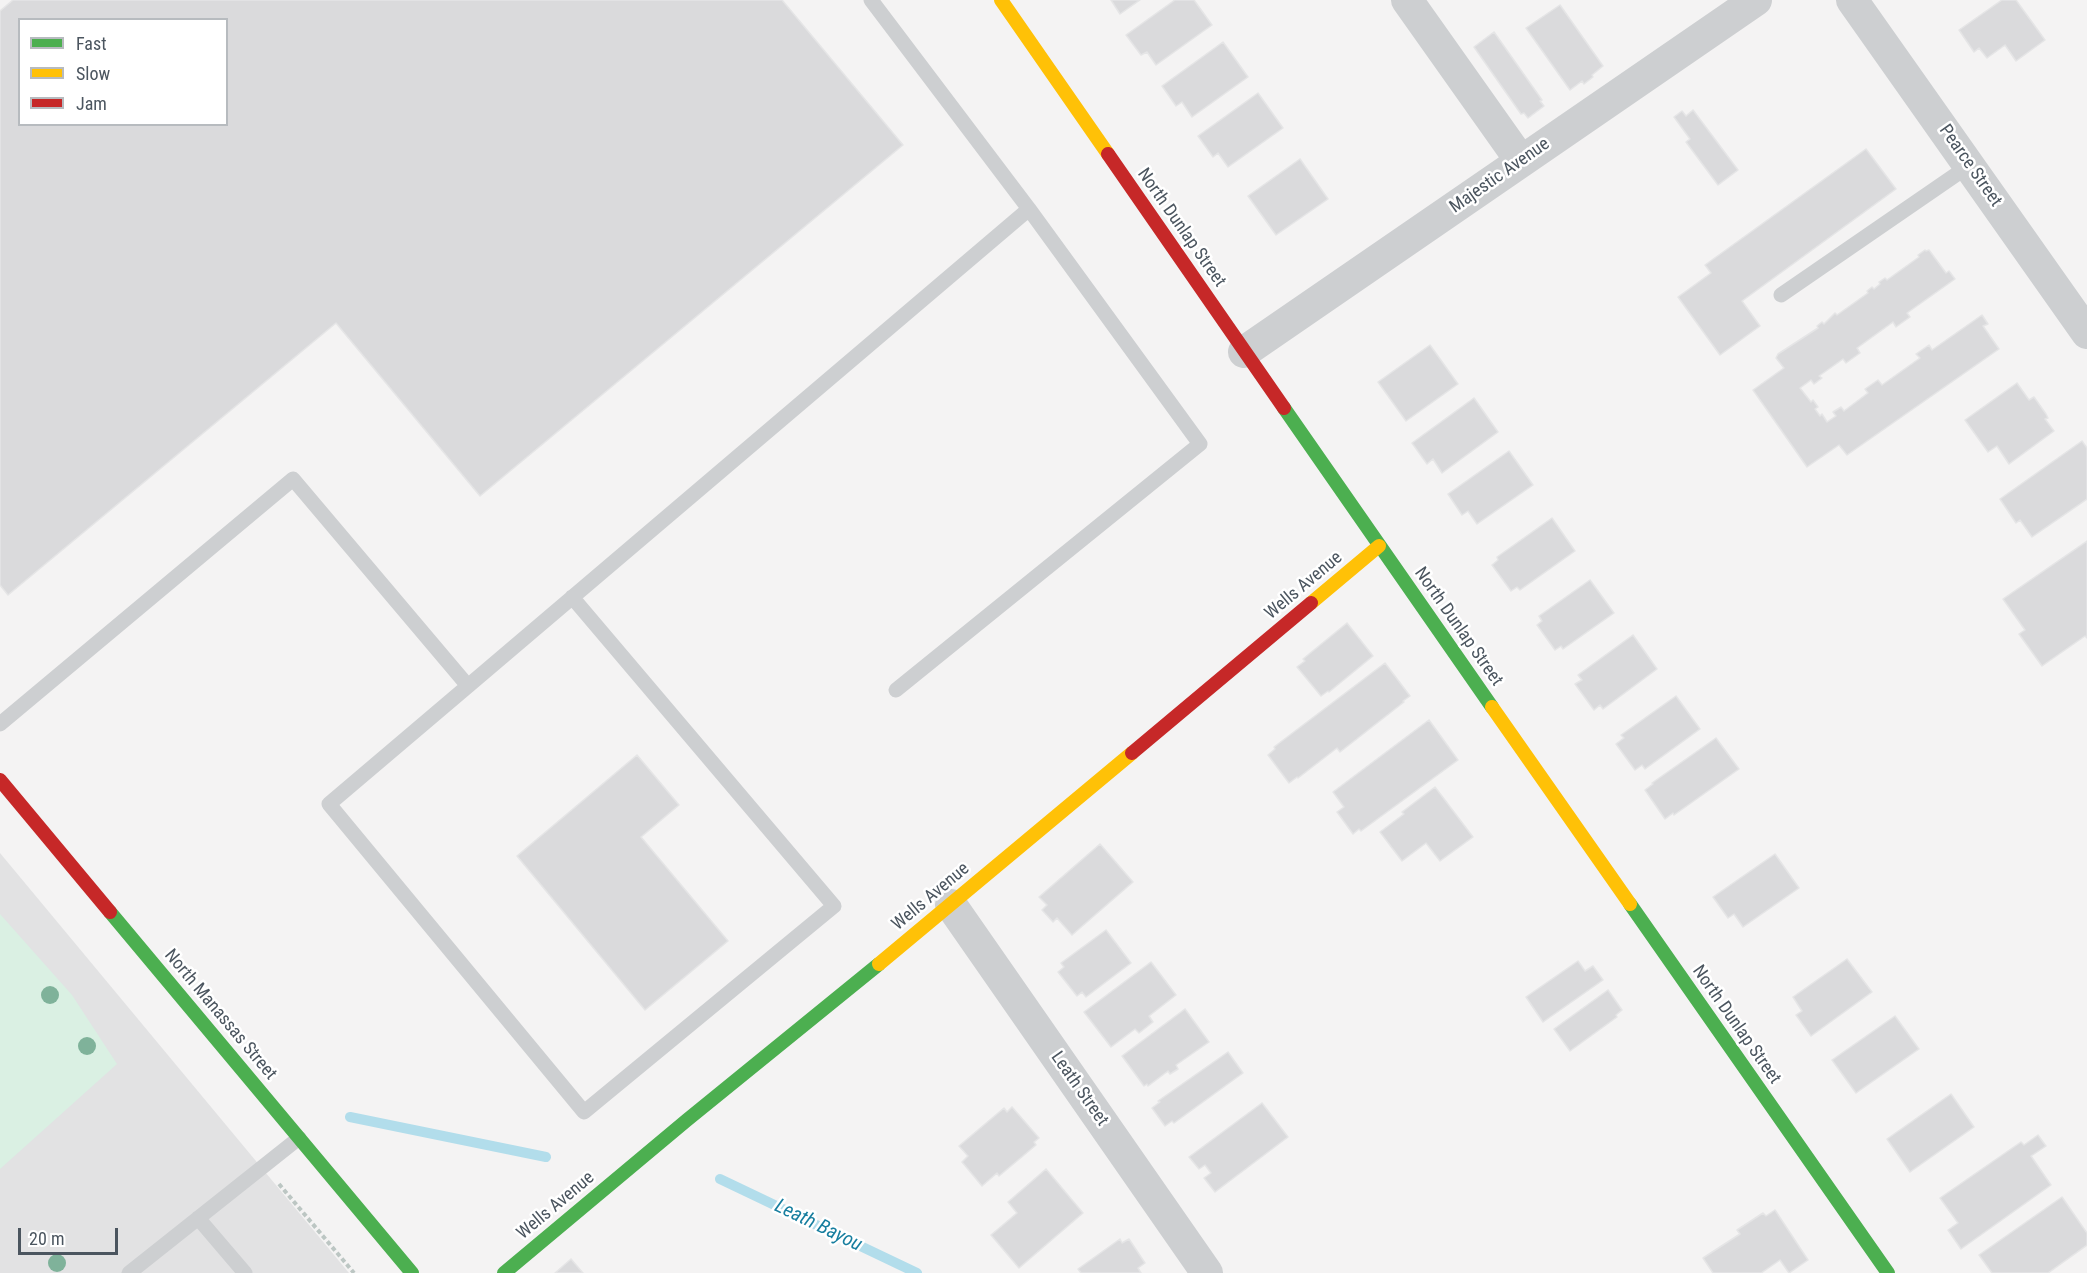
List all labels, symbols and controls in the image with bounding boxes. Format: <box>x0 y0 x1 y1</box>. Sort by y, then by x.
legend <box>18 18 228 126</box>
text: Fast <box>76 33 107 54</box>
text: Slow <box>76 63 110 84</box>
text: Jam <box>76 93 107 114</box>
street label: Pearce Street <box>1934 121 2006 211</box>
street label: Majestic Avenue <box>1446 134 1554 218</box>
street label: North Dunlap Street <box>1132 165 1230 291</box>
street label: Wells Avenue <box>1261 547 1347 625</box>
street label: North Dunlap Street <box>1409 564 1507 690</box>
street label: Wells Avenue <box>888 858 974 936</box>
street label: North Manassas Street <box>159 945 281 1085</box>
street label: North Dunlap Street <box>1687 962 1785 1088</box>
street label: Leath Street <box>1046 1048 1112 1130</box>
street label: Wells Avenue <box>513 1167 599 1245</box>
water label: Leath Bayou <box>770 1195 866 1257</box>
scale bar <box>21 1216 122 1254</box>
text: 20 m <box>29 1228 64 1249</box>

